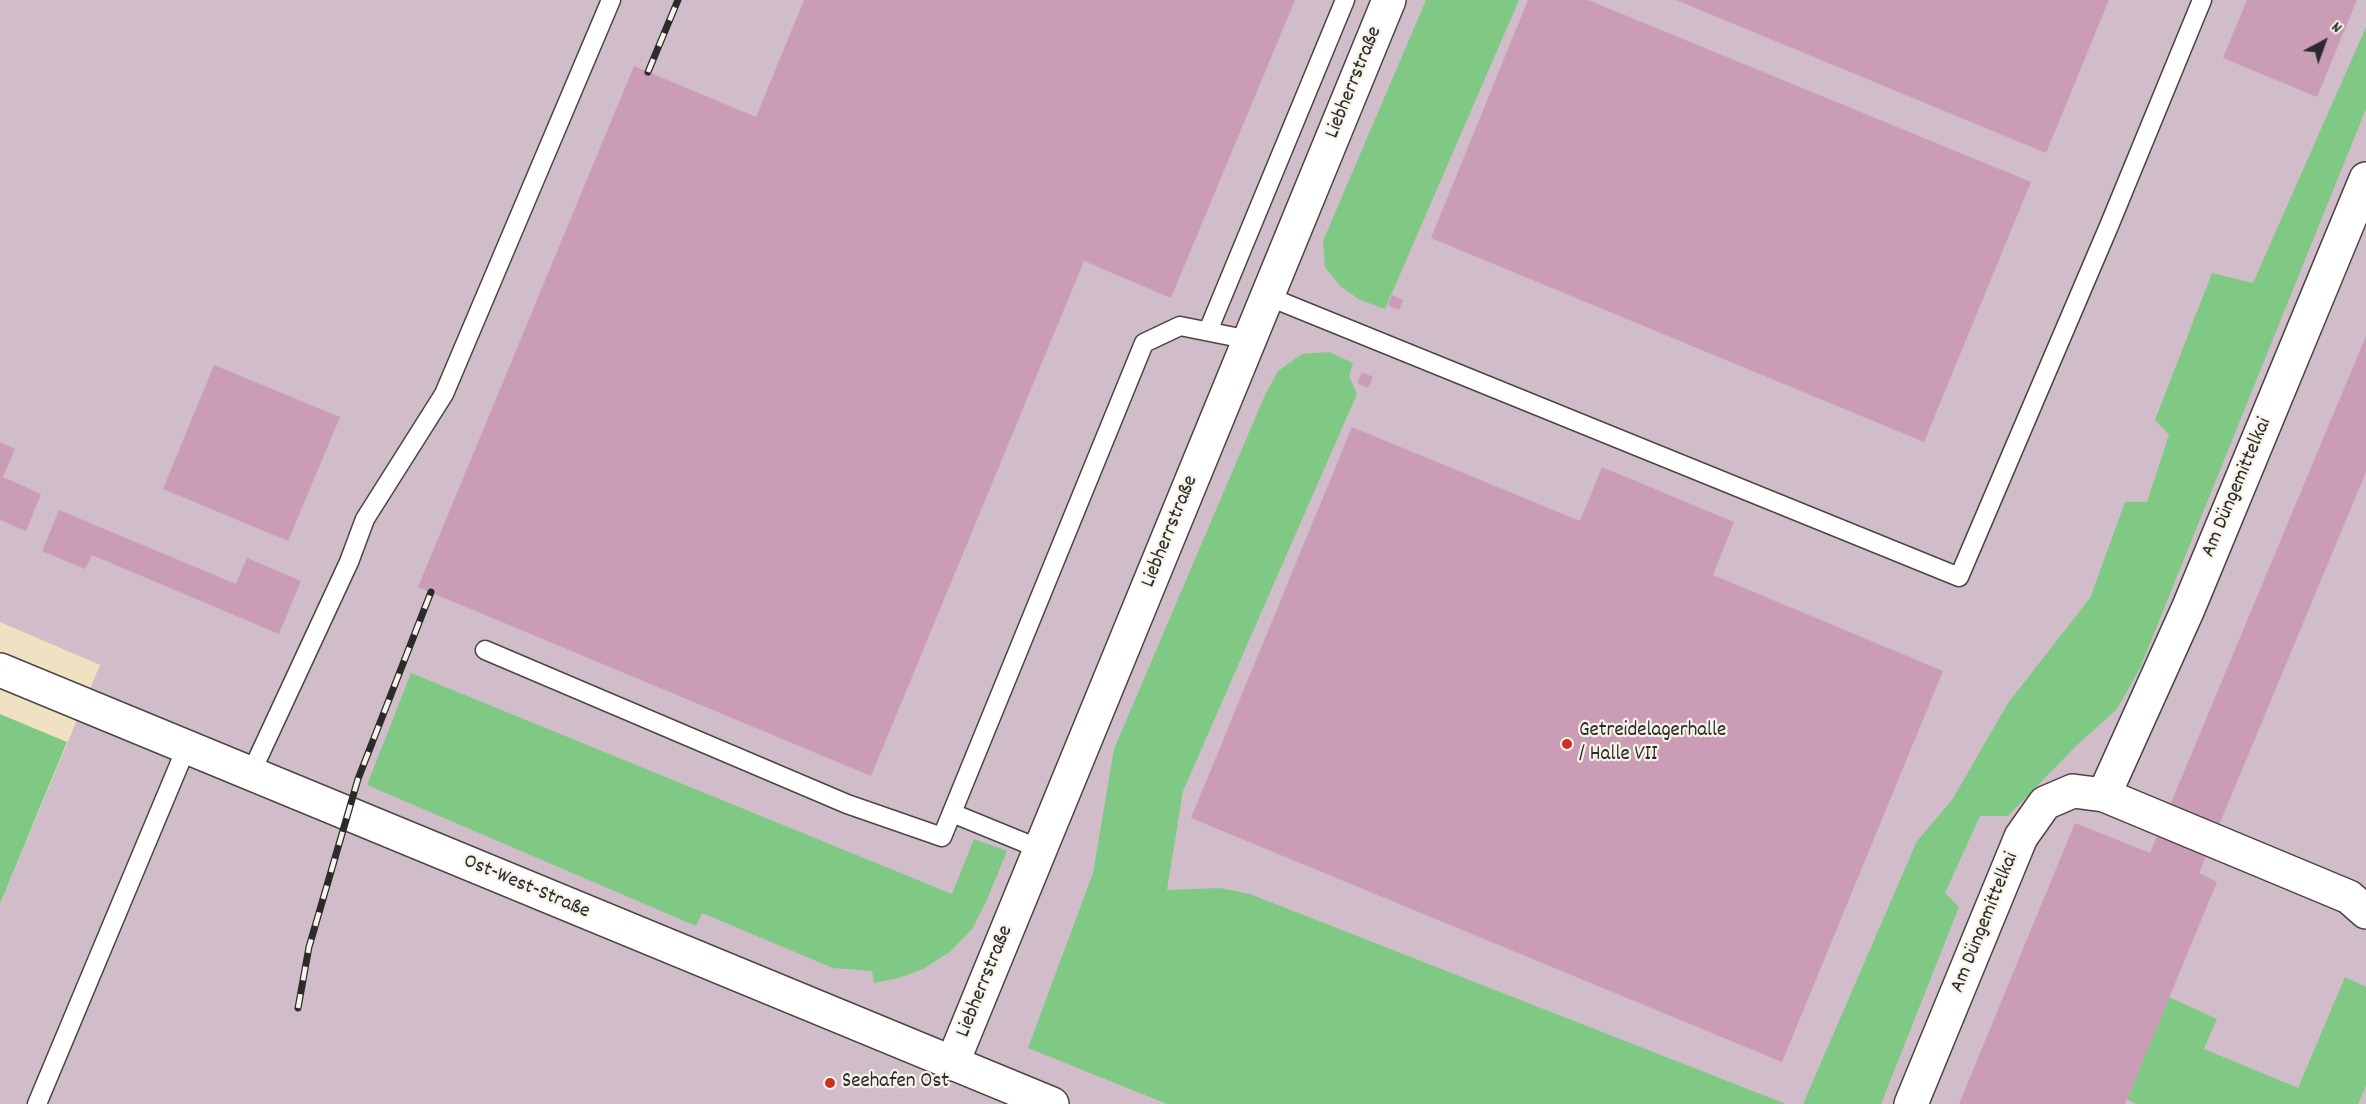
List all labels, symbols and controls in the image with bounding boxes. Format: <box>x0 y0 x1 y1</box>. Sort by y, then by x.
north arrow <box>2294 12 2354 72</box>
text: N <box>2326 17 2347 39</box>
street label: Liebherrstraße <box>1321 23 1389 143</box>
street label: Am Düngemittelkai <box>2197 414 2279 562</box>
street label: Liebherrstraße <box>1137 472 1205 592</box>
place label: Getreidelagerhalle / Halle VII <box>1579 719 1726 769</box>
marker: Getreidelagerhalle / Halle VII <box>1560 737 1574 751</box>
street label: Am Düngemittelkai <box>1946 849 2026 997</box>
street label: Ost-West-Straße <box>459 850 593 926</box>
street label: Liebherrstraße <box>952 922 1020 1042</box>
place label: Seehafen Ost <box>842 1070 949 1096</box>
marker: Seehafen Ost <box>823 1076 837 1090</box>

